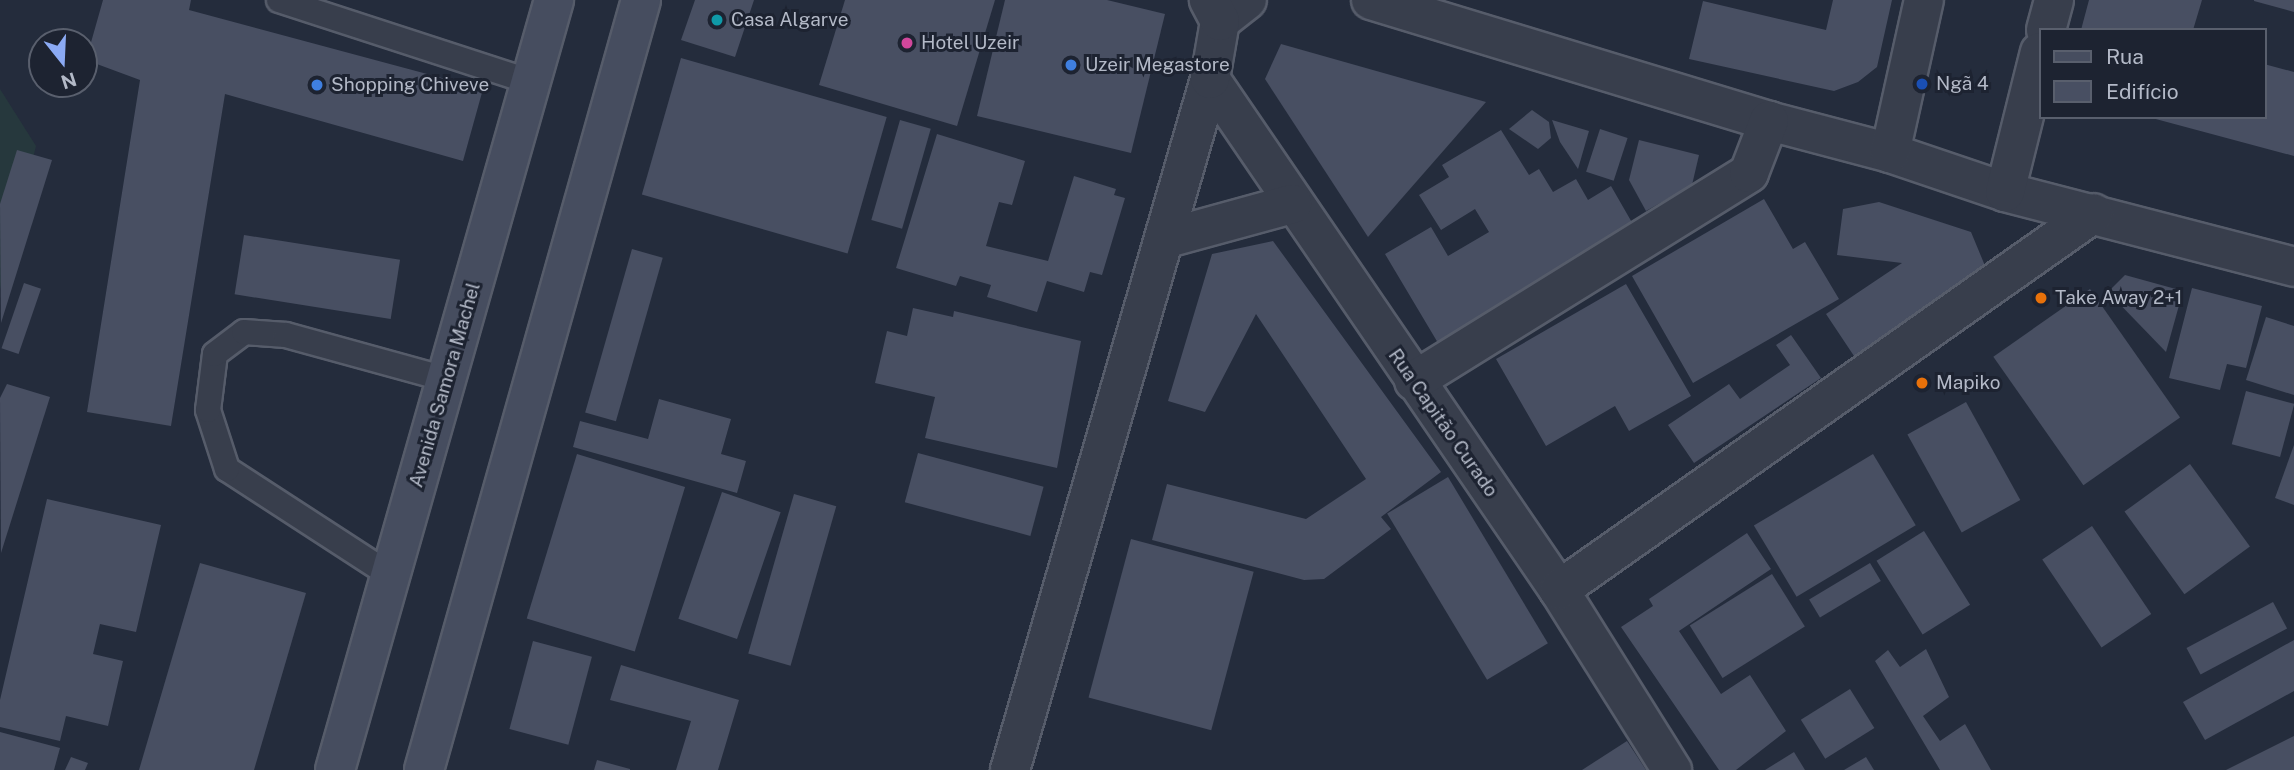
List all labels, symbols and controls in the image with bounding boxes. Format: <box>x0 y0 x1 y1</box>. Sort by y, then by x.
place label: Casa Algarve <box>731 9 848 31</box>
marker: Casa Algarve <box>709 12 725 28</box>
north arrow <box>28 28 98 98</box>
legend <box>2038 28 2266 119</box>
place label: Hotel Uzeir <box>921 32 1019 54</box>
marker: Hotel Uzeir <box>899 35 915 51</box>
text: Rua <box>2106 44 2144 69</box>
place label: Uzeir Megastore <box>1085 54 1230 76</box>
marker: Uzeir Megastore <box>1063 57 1079 73</box>
text: N <box>58 68 79 94</box>
place label: Ngã 4 <box>1936 73 1989 95</box>
place label: Shopping Chiveve <box>331 74 489 96</box>
marker: Ngã 4 <box>1914 76 1930 92</box>
marker: Shopping Chiveve <box>309 77 325 93</box>
text: Edifício <box>2106 79 2179 104</box>
street label: Avenida Samora Machel <box>405 280 485 490</box>
place label: Take Away 2+1 <box>2055 287 2183 309</box>
marker: Take Away 2+1 <box>2033 290 2049 306</box>
street label: Rua Capitão Curado <box>1383 345 1503 501</box>
place label: Mapiko <box>1936 372 2000 394</box>
marker: Mapiko <box>1914 375 1930 391</box>

